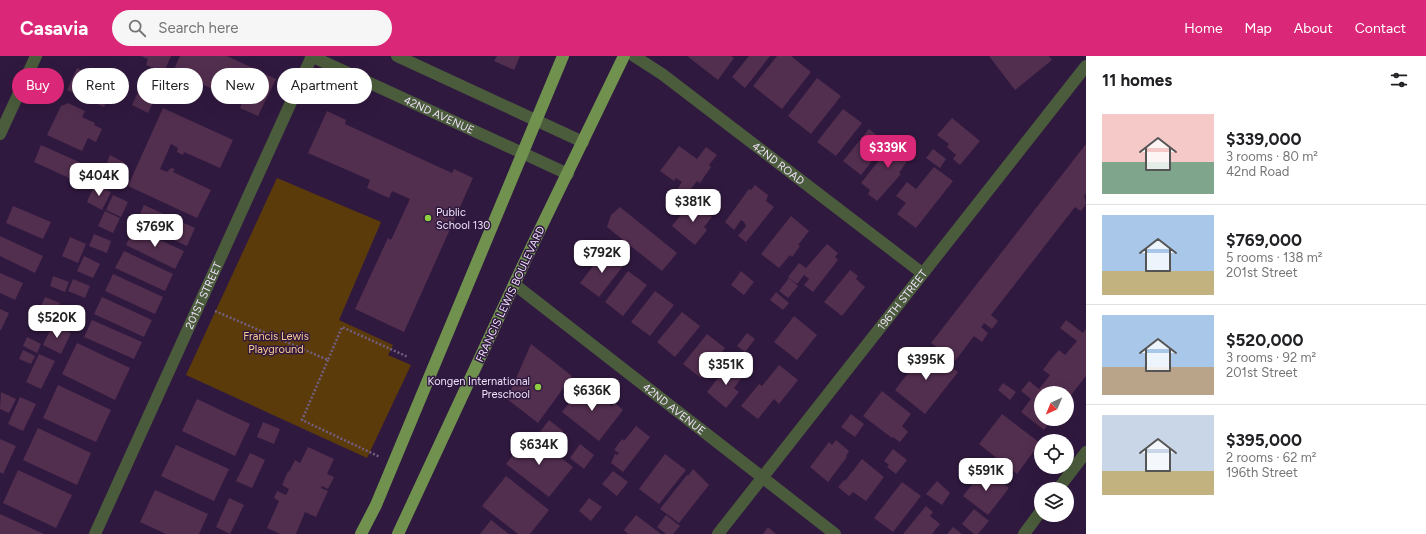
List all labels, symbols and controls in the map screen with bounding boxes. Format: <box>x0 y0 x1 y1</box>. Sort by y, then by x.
search box <box>112 10 392 46</box>
text: Casavia <box>20 17 88 40</box>
icon: search <box>126 17 148 39</box>
text: Search here <box>158 19 238 37</box>
text: Home <box>1184 20 1223 37</box>
text: Map <box>1245 20 1272 37</box>
text: About <box>1294 20 1333 37</box>
text: Contact <box>1355 20 1406 37</box>
chip: Buy <box>12 68 64 104</box>
chip: Rent <box>72 68 129 104</box>
chip: Filters <box>137 68 203 104</box>
chip: New <box>211 68 269 104</box>
chip: Apartment <box>277 68 372 104</box>
icon: filters <box>1388 69 1410 91</box>
text: 11 homes <box>1102 70 1172 90</box>
street label: 42ND AVENUE <box>402 94 476 137</box>
text: $339,000 <box>1226 129 1302 149</box>
icon: home <box>1134 130 1182 178</box>
pin: $339K <box>860 135 916 169</box>
street label: 42ND ROAD <box>750 139 807 188</box>
text: $339K <box>869 140 907 155</box>
text: 3 rooms · 80 m² <box>1226 149 1318 164</box>
pin: $404K <box>71 163 127 197</box>
text: 42nd Road <box>1226 164 1289 179</box>
text: $404K <box>79 168 119 183</box>
pin: $381K <box>665 189 721 223</box>
text: $381K <box>675 194 711 209</box>
place label: Public School 130 <box>436 206 490 232</box>
marker: Public School 130 <box>423 213 433 223</box>
pin: $769K <box>127 214 183 248</box>
text: $769K <box>136 219 174 234</box>
street label: FRANCIS LEWIS BOULEVARD <box>473 224 548 364</box>
text: $769,000 <box>1226 230 1302 250</box>
icon: home <box>1134 231 1182 279</box>
pin: $792K <box>574 240 630 274</box>
text: $792K <box>583 245 621 260</box>
text: 5 rooms · 138 m² <box>1226 250 1322 265</box>
street label: 201ST STREET <box>183 260 225 331</box>
text: 201st Street <box>1226 265 1298 280</box>
street label: 196TH STREET <box>875 267 930 333</box>
pin: $520K <box>29 305 85 339</box>
text: $520K <box>37 310 77 325</box>
park label: Francis Lewis Playground <box>243 330 309 356</box>
text: $520,000 <box>1226 330 1304 350</box>
icon: home <box>1134 331 1182 379</box>
pin: $395K <box>898 347 954 381</box>
text: 3 rooms · 92 m² <box>1226 350 1316 365</box>
pin: $351K <box>698 352 754 386</box>
text: $395K <box>907 352 945 367</box>
text: $351K <box>708 357 744 372</box>
text: 201st Street <box>1226 365 1298 380</box>
place label: Kongen International Preschool <box>428 375 530 401</box>
pin: $636K <box>564 378 620 412</box>
street label: 42ND AVENUE <box>640 381 708 438</box>
marker: Kongen International Preschool <box>533 382 543 392</box>
text: $636K <box>573 383 611 398</box>
north arrow <box>1034 386 1074 426</box>
map controls <box>1034 386 1074 522</box>
text: $395,000 <box>1226 430 1302 450</box>
icon: home <box>1134 431 1182 479</box>
pin: $634K <box>511 432 567 466</box>
button: locate <box>1034 434 1074 474</box>
text: $634K <box>520 437 558 452</box>
text: 2 rooms · 62 m² <box>1226 450 1316 465</box>
pin: $591K <box>958 458 1014 492</box>
text: $591K <box>968 463 1004 478</box>
text: 196th Street <box>1226 465 1298 480</box>
button: layers <box>1034 482 1074 522</box>

